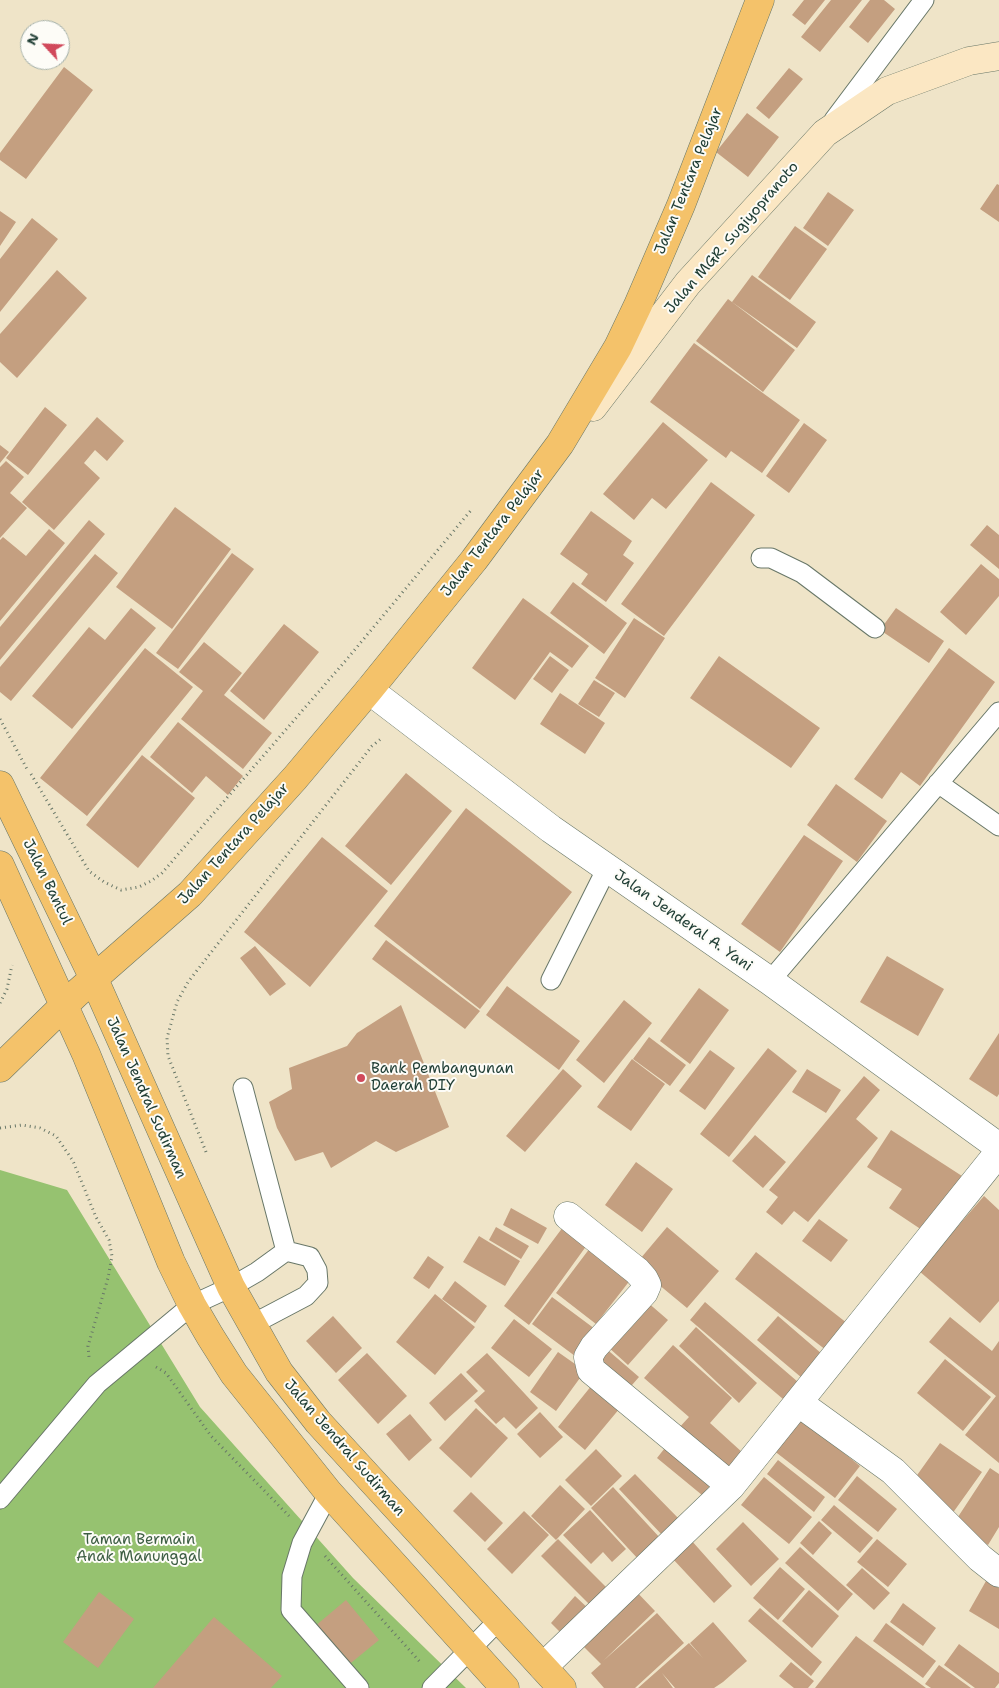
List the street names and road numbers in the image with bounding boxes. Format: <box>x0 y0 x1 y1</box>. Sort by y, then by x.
street label: Jalan Tentara Pelajar <box>651 105 727 257</box>
street label: Jalan MGR. Sugiyopranoto <box>661 158 803 318</box>
street label: Jalan Tentara Pelajar <box>438 466 548 600</box>
street label: Jalan Tentara Pelajar <box>175 780 293 908</box>
street label: Jalan Bantul <box>19 836 75 928</box>
street label: Jalan Jenderal A. Yani <box>610 866 756 976</box>
street label: Jalan Jendral Sudirman <box>102 1014 190 1182</box>
street label: Jalan Jendral Sudirman <box>280 1376 408 1520</box>

